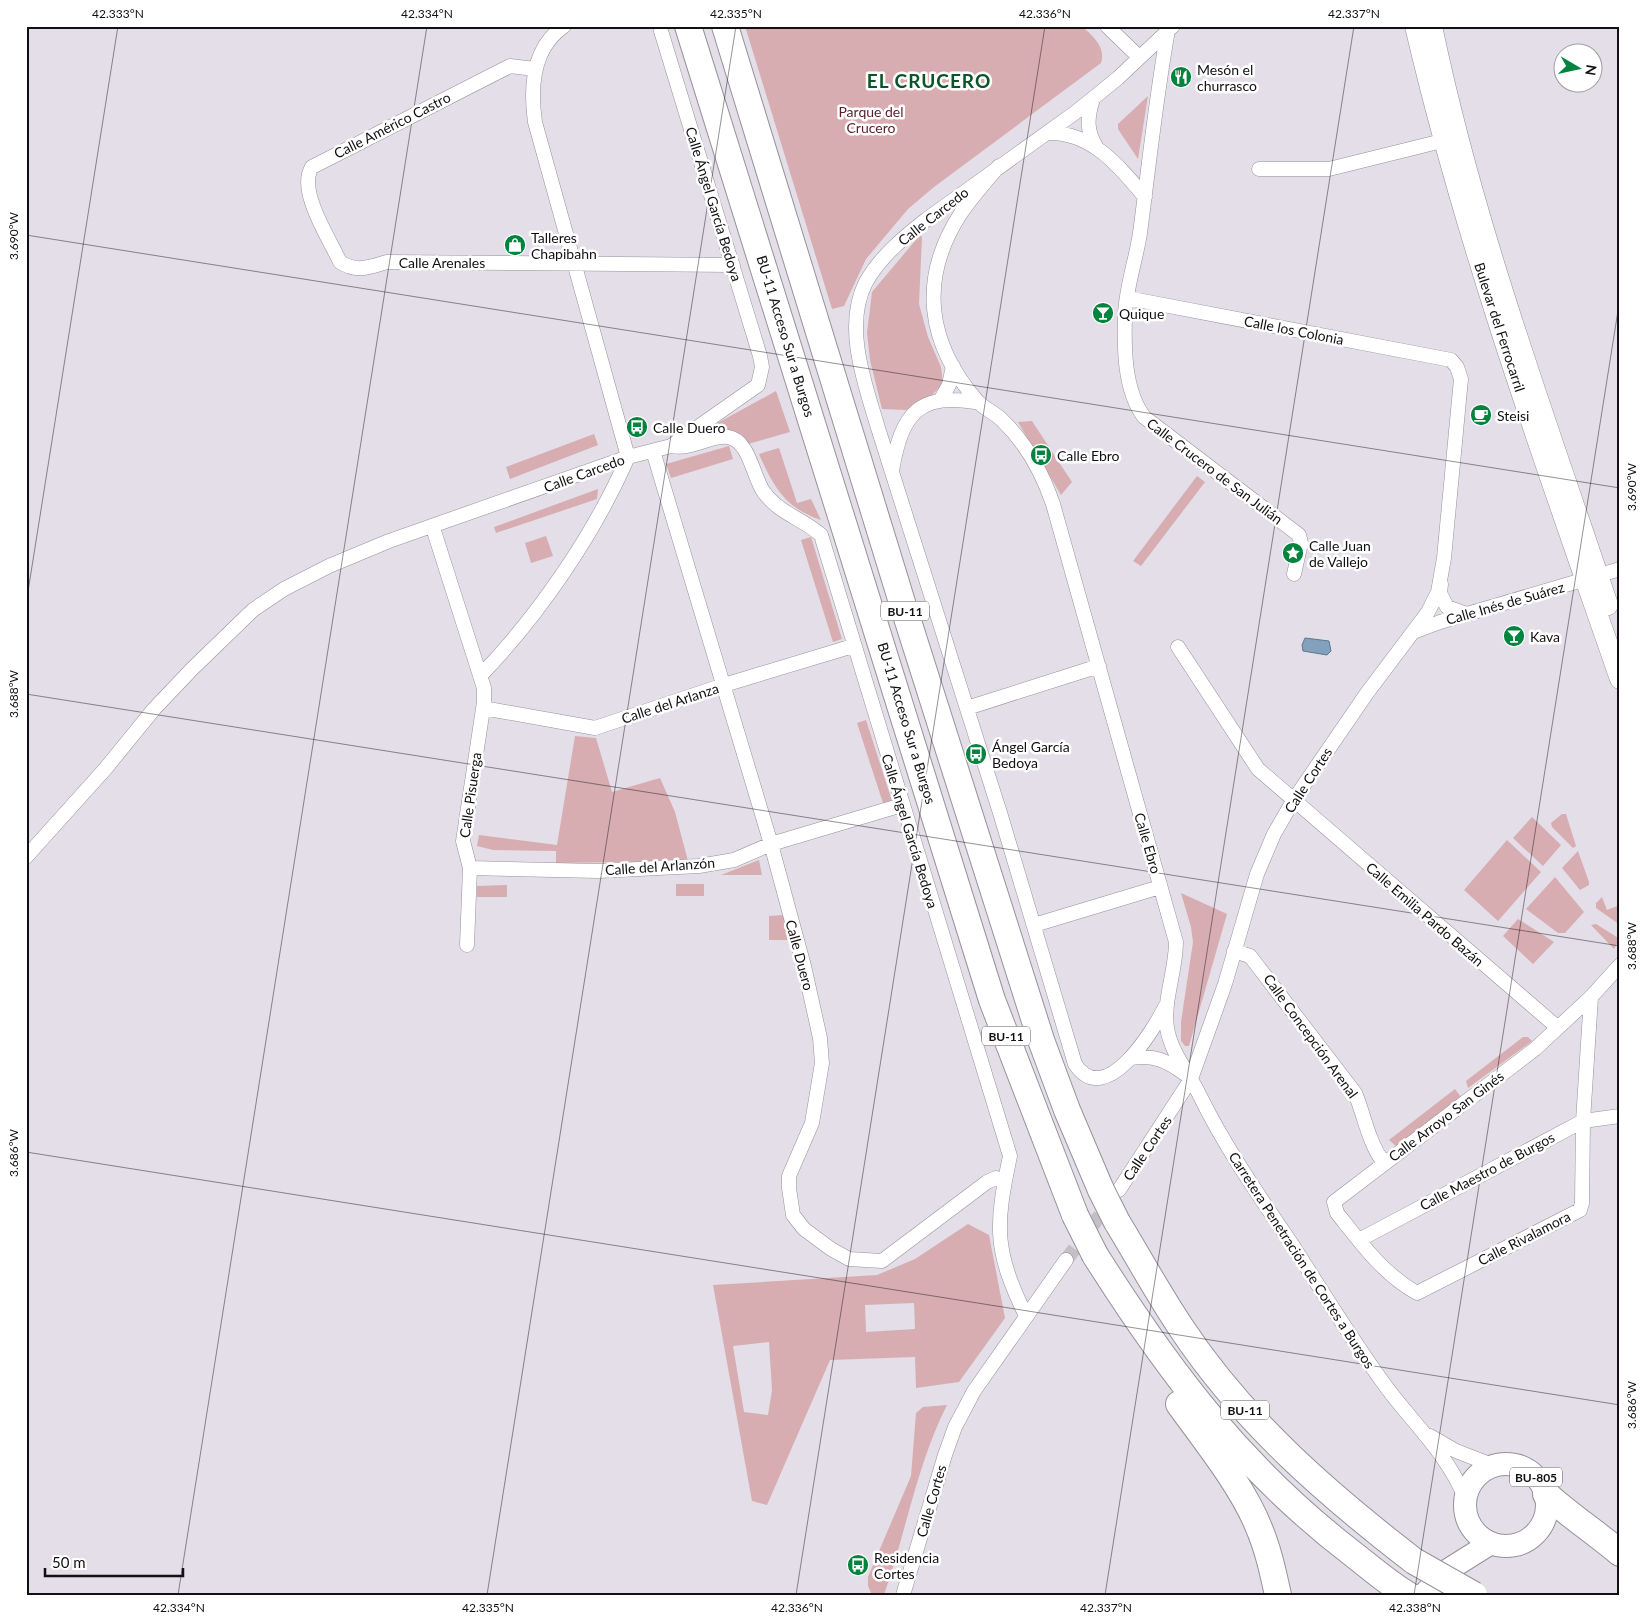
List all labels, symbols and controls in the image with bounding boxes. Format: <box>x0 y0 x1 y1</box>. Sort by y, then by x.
text: 42.333°N <box>92 6 144 21</box>
text: 42.334°N <box>401 6 453 21</box>
text: 42.335°N <box>710 6 762 21</box>
text: 42.336°N <box>1019 6 1071 21</box>
text: 42.337°N <box>1328 6 1380 21</box>
north arrow <box>1554 42 1604 92</box>
place label: Mesón el churrasco <box>1197 61 1257 94</box>
text: N <box>1582 63 1601 77</box>
restaurant icon: Mesón el churrasco <box>1169 65 1193 89</box>
district label: EL CRUCERO <box>867 69 991 92</box>
street label: Calle Américo Castro <box>331 88 453 162</box>
park label: Parque del Crucero <box>838 103 904 136</box>
street label: Calle Ángel García Bedoya <box>682 125 746 283</box>
street label: Calle Carcedo <box>894 183 972 249</box>
text: 3.690°W <box>6 211 21 260</box>
place label: Talleres Chapibahn <box>531 229 597 262</box>
shop icon: Talleres Chapibahn <box>503 233 527 257</box>
street label: BU-11 Acceso Sur a Burgos <box>753 253 819 419</box>
street label: Calle Arenales <box>399 254 485 271</box>
street label: Bulevar del Ferrocarril <box>1471 260 1529 394</box>
bar icon: Quique <box>1091 301 1115 325</box>
place label: Quique <box>1119 305 1164 322</box>
street label: Calle los Colonia <box>1243 312 1345 348</box>
cafe icon: Steisi <box>1469 403 1493 427</box>
place label: Steisi <box>1497 407 1529 424</box>
street label: Calle Crucero de San Julián <box>1144 414 1286 528</box>
bus stop icon: Calle Duero <box>625 415 649 439</box>
place label: Calle Duero <box>653 419 725 436</box>
bus stop icon: Calle Ebro <box>1029 443 1053 467</box>
place label: Calle Ebro <box>1057 447 1120 464</box>
street label: Calle Carcedo <box>541 451 627 495</box>
text: 3.690°W <box>1624 462 1639 511</box>
place label: Calle Juan de Vallejo <box>1309 537 1371 570</box>
place icon: Calle Juan de Vallejo <box>1281 541 1305 565</box>
street label: Calle Inés de Suárez <box>1444 578 1566 628</box>
road number: BU-11 <box>881 602 929 620</box>
bar icon: Kava <box>1502 624 1526 648</box>
place label: Kava <box>1530 628 1560 645</box>
street label: BU-11 Acceso Sur a Burgos <box>874 640 940 806</box>
text: 3.688°W <box>6 669 21 718</box>
street label: Calle del Arlanza <box>619 679 721 727</box>
place label: Ángel García Bedoya <box>992 738 1070 771</box>
bus stop icon: Ángel García Bedoya <box>964 742 988 766</box>
street label: Calle Cortes <box>1281 744 1335 816</box>
street label: Calle Pisuerga <box>456 751 484 839</box>
street label: Calle Ángel García Bedoya <box>878 752 942 910</box>
street label: Calle Ebro <box>1131 811 1165 875</box>
street label: Calle del Arlanzón <box>604 854 716 878</box>
street label: Calle Emilia Pardo Bazán <box>1363 858 1487 970</box>
street label: Calle Duero <box>782 918 818 992</box>
text: 3.688°W <box>1624 921 1639 970</box>
street label: Calle Concepción Arenal <box>1260 971 1362 1101</box>
road number: BU-11 <box>982 1026 1030 1046</box>
street label: Calle Arroyo San Ginés <box>1385 1067 1507 1165</box>
street label: Calle Cortes <box>1119 1112 1175 1184</box>
text: 3.686°W <box>6 1128 21 1177</box>
street label: Calle Maestro de Burgos <box>1417 1128 1557 1214</box>
street label: Carretera Penetración de Cortes a Burgos <box>1225 1149 1379 1371</box>
street label: Calle Rivalamora <box>1475 1207 1573 1269</box>
text: 3.686°W <box>1624 1380 1639 1429</box>
road number: BU-11 <box>1221 1400 1269 1420</box>
street label: Calle Cortes <box>913 1463 949 1539</box>
road number: BU-805 <box>1510 1468 1562 1486</box>
scale bar <box>45 1546 182 1578</box>
place label: Residencia Cortes <box>874 1549 939 1582</box>
text: 50 m <box>52 1553 86 1571</box>
bus stop icon: Residencia Cortes <box>846 1553 870 1577</box>
text: 42.334°N <box>153 1600 205 1615</box>
text: 42.335°N <box>462 1600 514 1615</box>
text: 42.336°N <box>771 1600 823 1615</box>
text: 42.337°N <box>1080 1600 1132 1615</box>
text: 42.338°N <box>1389 1600 1441 1615</box>

